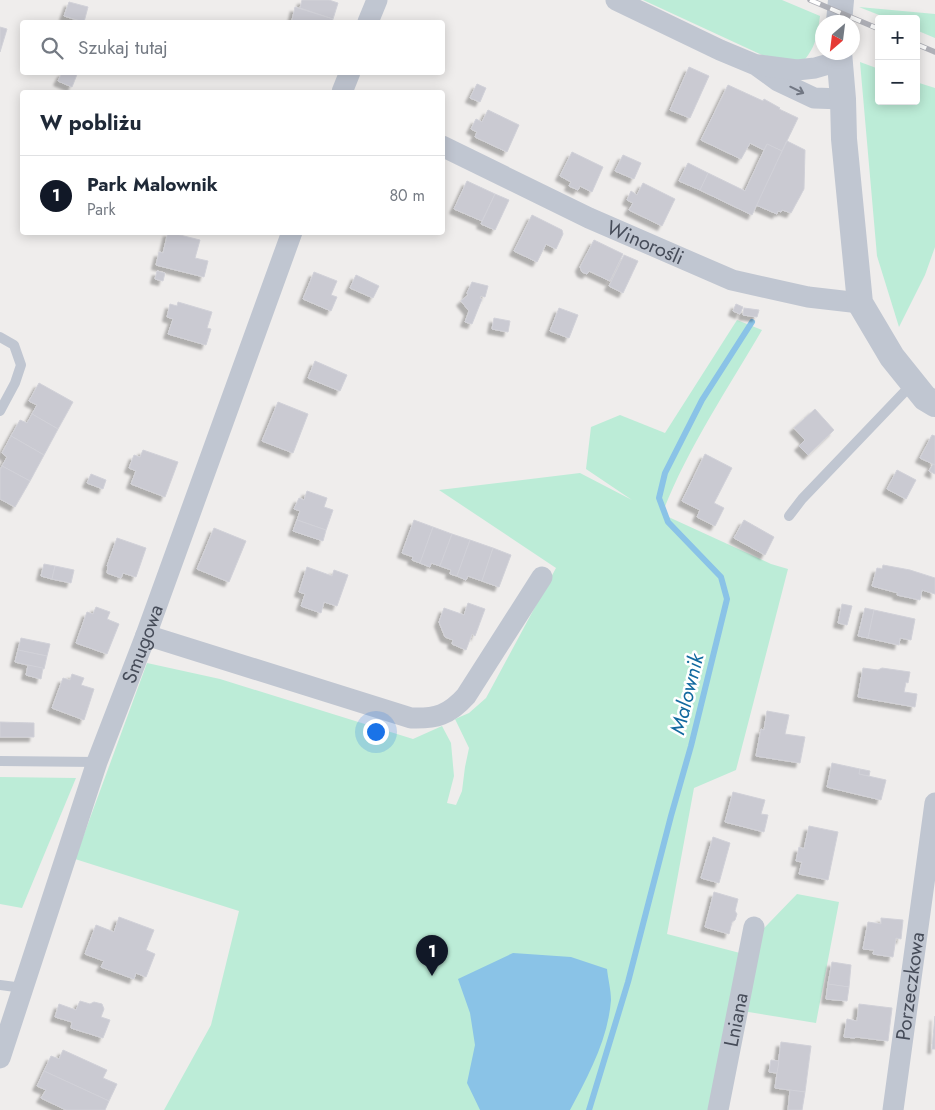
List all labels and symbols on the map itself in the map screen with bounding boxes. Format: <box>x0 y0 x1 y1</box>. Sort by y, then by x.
north arrow <box>815 15 860 60</box>
one-way arrow <box>789 86 804 95</box>
street label: Winorośli <box>602 213 688 272</box>
street label: Smugowa <box>115 601 171 688</box>
water label: Malownik <box>662 649 712 738</box>
your location <box>363 719 389 745</box>
street label: Porzeczkowa <box>889 930 932 1042</box>
pin: 1 <box>416 935 448 976</box>
street label: Lniana <box>717 990 756 1049</box>

